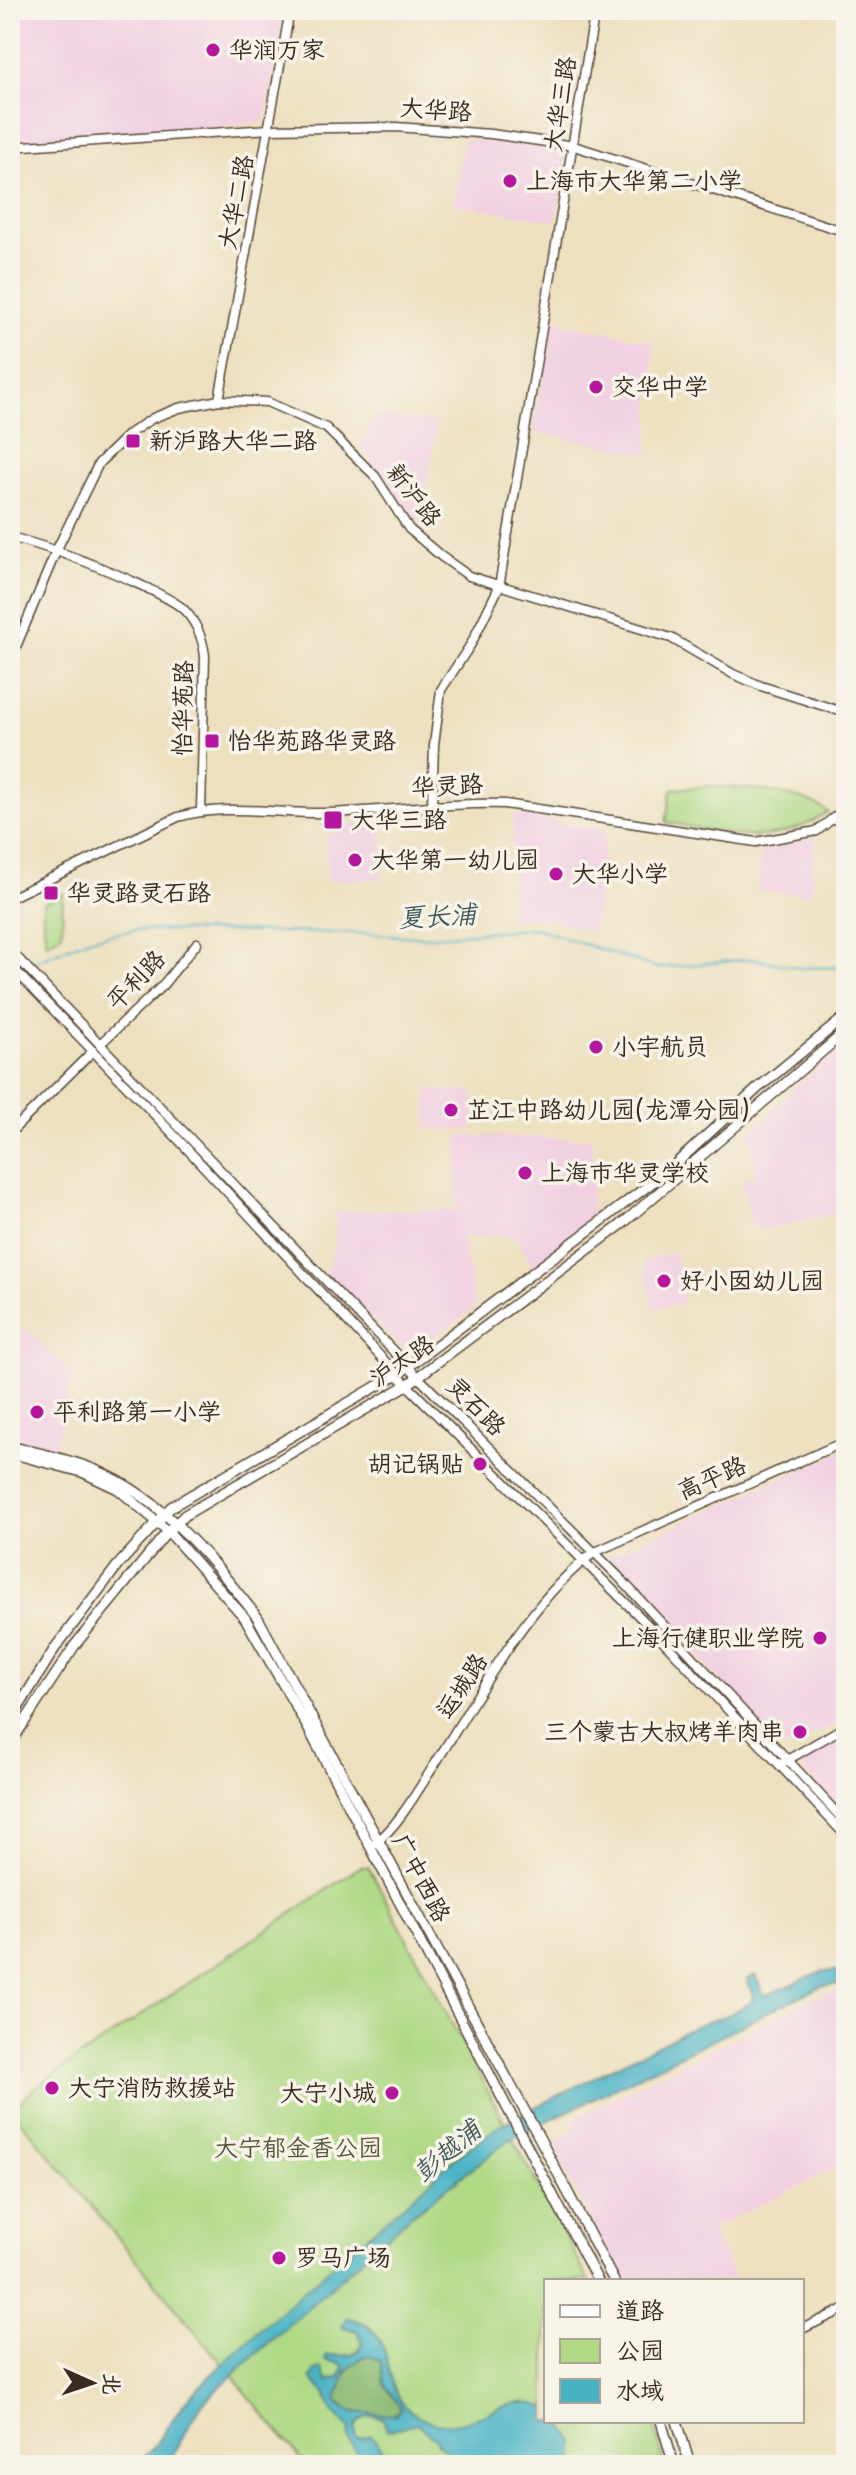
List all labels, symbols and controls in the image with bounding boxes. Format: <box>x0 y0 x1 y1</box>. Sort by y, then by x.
place label: 华润万家 <box>229 30 325 66</box>
marker: 华润万家 <box>204 41 222 59</box>
street label: 大华三路 <box>533 53 583 154</box>
street label: 大华路 <box>399 88 473 128</box>
street label: 大华二路 <box>207 151 261 252</box>
place label: 上海市大华第二小学 <box>526 161 742 197</box>
marker: 上海市大华第二小学 <box>501 172 519 190</box>
place label: 交华中学 <box>612 367 708 403</box>
marker: 交华中学 <box>587 378 605 396</box>
place label: 新沪路大华二路 <box>149 421 317 457</box>
marker: 新沪路大华二路 <box>124 432 142 450</box>
street label: 新沪路 <box>379 454 452 533</box>
street label: 怡华苑路 <box>162 660 200 756</box>
place label: 怡华苑路华灵路 <box>228 721 396 757</box>
marker: 怡华苑路华灵路 <box>203 732 221 750</box>
street label: 华灵路 <box>410 764 484 804</box>
place label: 大华三路 <box>351 800 447 836</box>
marker: 大华三路 <box>322 809 344 831</box>
place label: 大华第一幼儿园 <box>371 840 539 876</box>
marker: 大华第一幼儿园 <box>346 851 364 869</box>
place label: 大华小学 <box>572 854 668 890</box>
marker: 大华小学 <box>547 865 565 883</box>
place label: 华灵路灵石路 <box>67 873 211 909</box>
marker: 华灵路灵石路 <box>42 884 60 902</box>
water label: 夏长浦 <box>397 893 480 936</box>
street label: 平利路 <box>97 940 173 1017</box>
place label: 小宇航员 <box>612 1027 708 1063</box>
marker: 小宇航员 <box>587 1038 605 1056</box>
place label: 芷江中路幼儿园(龙潭分园) <box>467 1090 750 1126</box>
marker: 芷江中路幼儿园(龙潭分园) <box>442 1101 460 1119</box>
place label: 上海市华灵学校 <box>541 1153 709 1189</box>
marker: 上海市华灵学校 <box>516 1164 534 1182</box>
place label: 好小囡幼儿园 <box>680 1261 824 1297</box>
marker: 好小囡幼儿园 <box>655 1272 673 1290</box>
street label: 沪太路 <box>361 1324 441 1394</box>
street label: 灵石路 <box>439 1366 516 1443</box>
place label: 平利路第一小学 <box>53 1392 221 1428</box>
marker: 平利路第一小学 <box>28 1403 46 1421</box>
place label: 胡记锅贴 <box>368 1444 464 1480</box>
street label: 高平路 <box>671 1445 751 1507</box>
marker: 胡记锅贴 <box>471 1455 489 1473</box>
place label: 上海行健职业学院 <box>612 1618 804 1654</box>
marker: 上海行健职业学院 <box>811 1629 829 1647</box>
street label: 运城路 <box>426 1645 495 1725</box>
place label: 三个蒙古大叔烤羊肉串 <box>544 1712 784 1748</box>
marker: 三个蒙古大叔烤羊肉串 <box>791 1723 809 1741</box>
street label: 广中西路 <box>384 1826 461 1928</box>
place label: 大宁消防救援站 <box>68 2068 236 2104</box>
place label: 大宁小城 <box>280 2073 376 2109</box>
marker: 大宁消防救援站 <box>43 2079 61 2097</box>
marker: 大宁小城 <box>383 2084 401 2102</box>
water label: 彭越浦 <box>404 2108 491 2190</box>
park label: 大宁郁金香公园 <box>214 2128 382 2164</box>
place label: 罗马广场 <box>295 2238 391 2274</box>
marker: 罗马广场 <box>270 2249 288 2267</box>
legend <box>544 2279 804 2423</box>
text: 道路 <box>616 2291 664 2327</box>
text: 公园 <box>616 2331 664 2367</box>
north arrow <box>52 2343 132 2423</box>
text: 水域 <box>616 2371 664 2407</box>
text: 北 <box>96 2372 131 2396</box>

